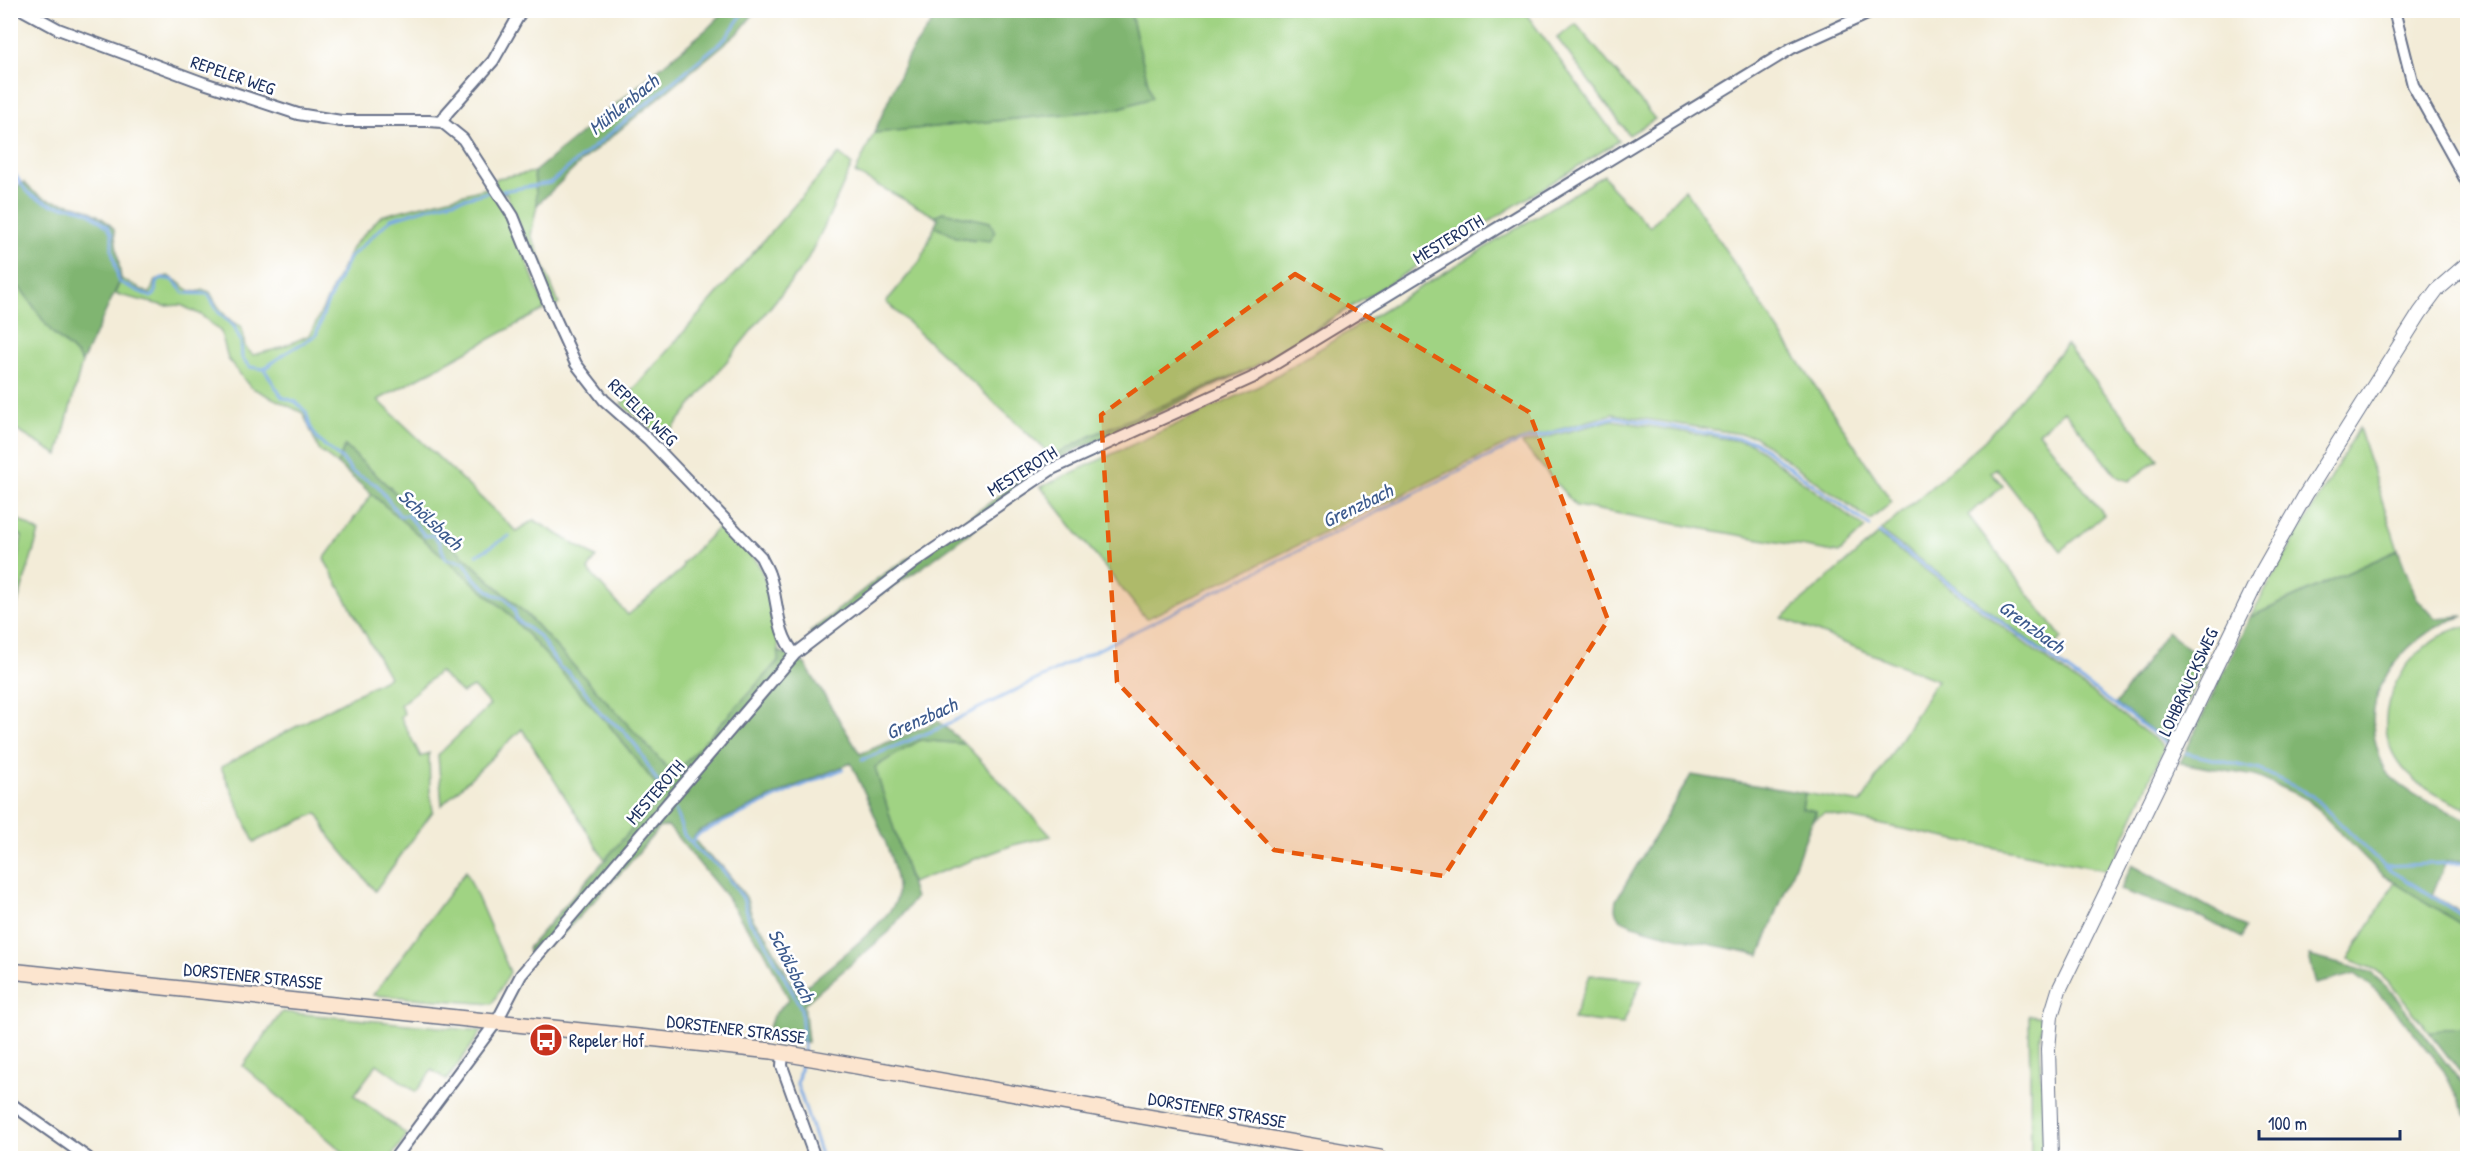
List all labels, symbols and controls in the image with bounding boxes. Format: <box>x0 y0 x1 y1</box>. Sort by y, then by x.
street label: REPELER WEG <box>188 49 279 101</box>
water label: Mühlenbach <box>582 66 665 141</box>
street label: MESTEROTH <box>1408 208 1488 270</box>
street label: REPELER WEG <box>603 373 683 452</box>
street label: MESTEROTH <box>982 440 1062 502</box>
water label: Grenzbach <box>1317 476 1398 534</box>
water label: Schölsbach <box>393 482 470 557</box>
water label: Grenzbach <box>1994 593 2072 660</box>
street label: LOHBRAUCKSWEG <box>2152 624 2224 740</box>
water label: Grenzbach <box>881 690 962 746</box>
street label: MESTEROTH <box>620 754 690 830</box>
water label: Schölsbach <box>762 924 823 1008</box>
street label: DORSTENER STRASSE <box>182 956 324 996</box>
street label: DORSTENER STRASSE <box>665 1008 807 1050</box>
bus stop icon: Repeler Hof <box>528 1022 564 1058</box>
place label: Repeler Hof <box>569 1028 645 1053</box>
street label: DORSTENER STRASSE <box>1146 1086 1288 1134</box>
scale bar <box>2259 1103 2400 1141</box>
text: 100 m <box>2268 1111 2307 1136</box>

